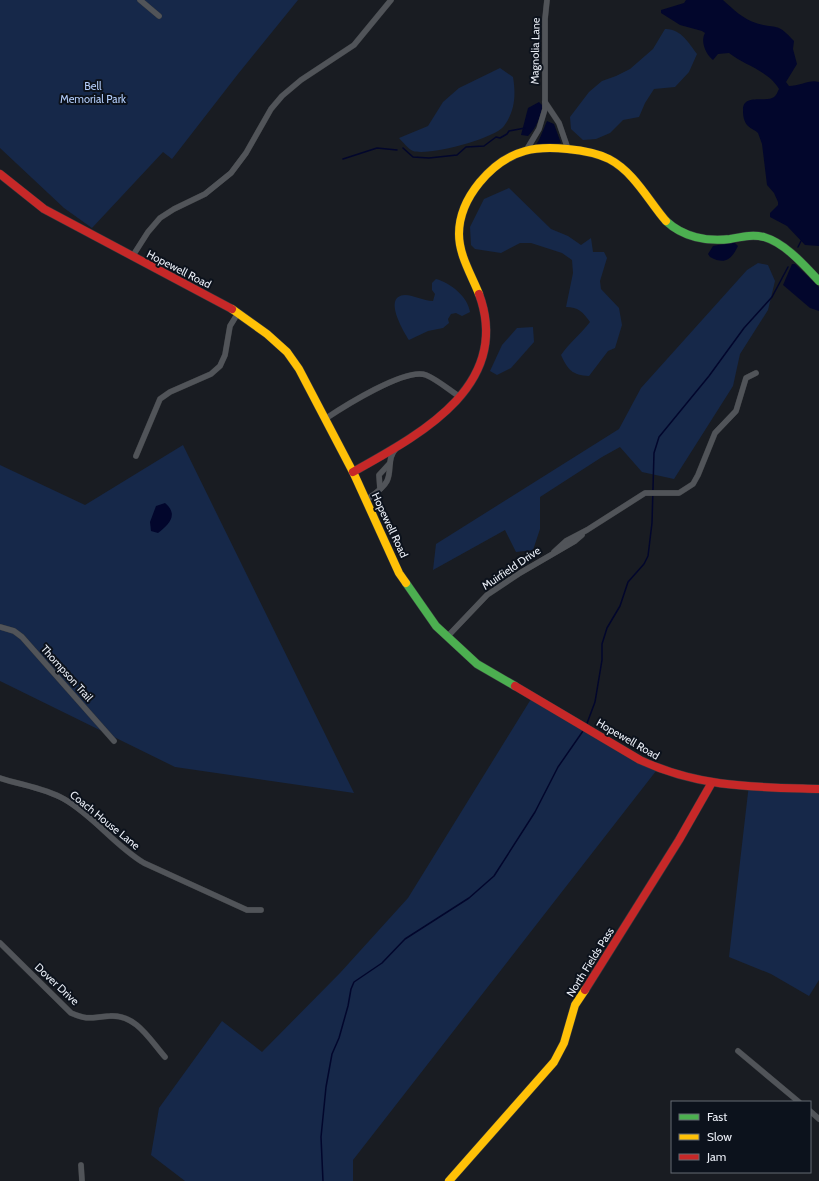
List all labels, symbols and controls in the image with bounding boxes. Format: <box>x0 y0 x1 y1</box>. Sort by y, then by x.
street label: Magnolia Lane <box>527 17 543 85</box>
park label: Bell Memorial Park <box>60 79 126 106</box>
street label: Hopewell Road <box>144 247 214 291</box>
street label: Hopewell Road <box>369 490 411 560</box>
street label: Muirfield Drive <box>479 543 543 593</box>
street label: Thompson Trail <box>38 642 96 704</box>
street label: Hopewell Road <box>594 715 662 763</box>
street label: Coach House Lane <box>67 787 143 853</box>
street label: North Fields Pass <box>563 924 617 999</box>
street label: Dover Drive <box>32 960 82 1008</box>
legend <box>671 1101 811 1173</box>
text: Fast <box>707 1109 727 1124</box>
text: Slow <box>707 1129 732 1144</box>
text: Jam <box>706 1149 726 1164</box>

